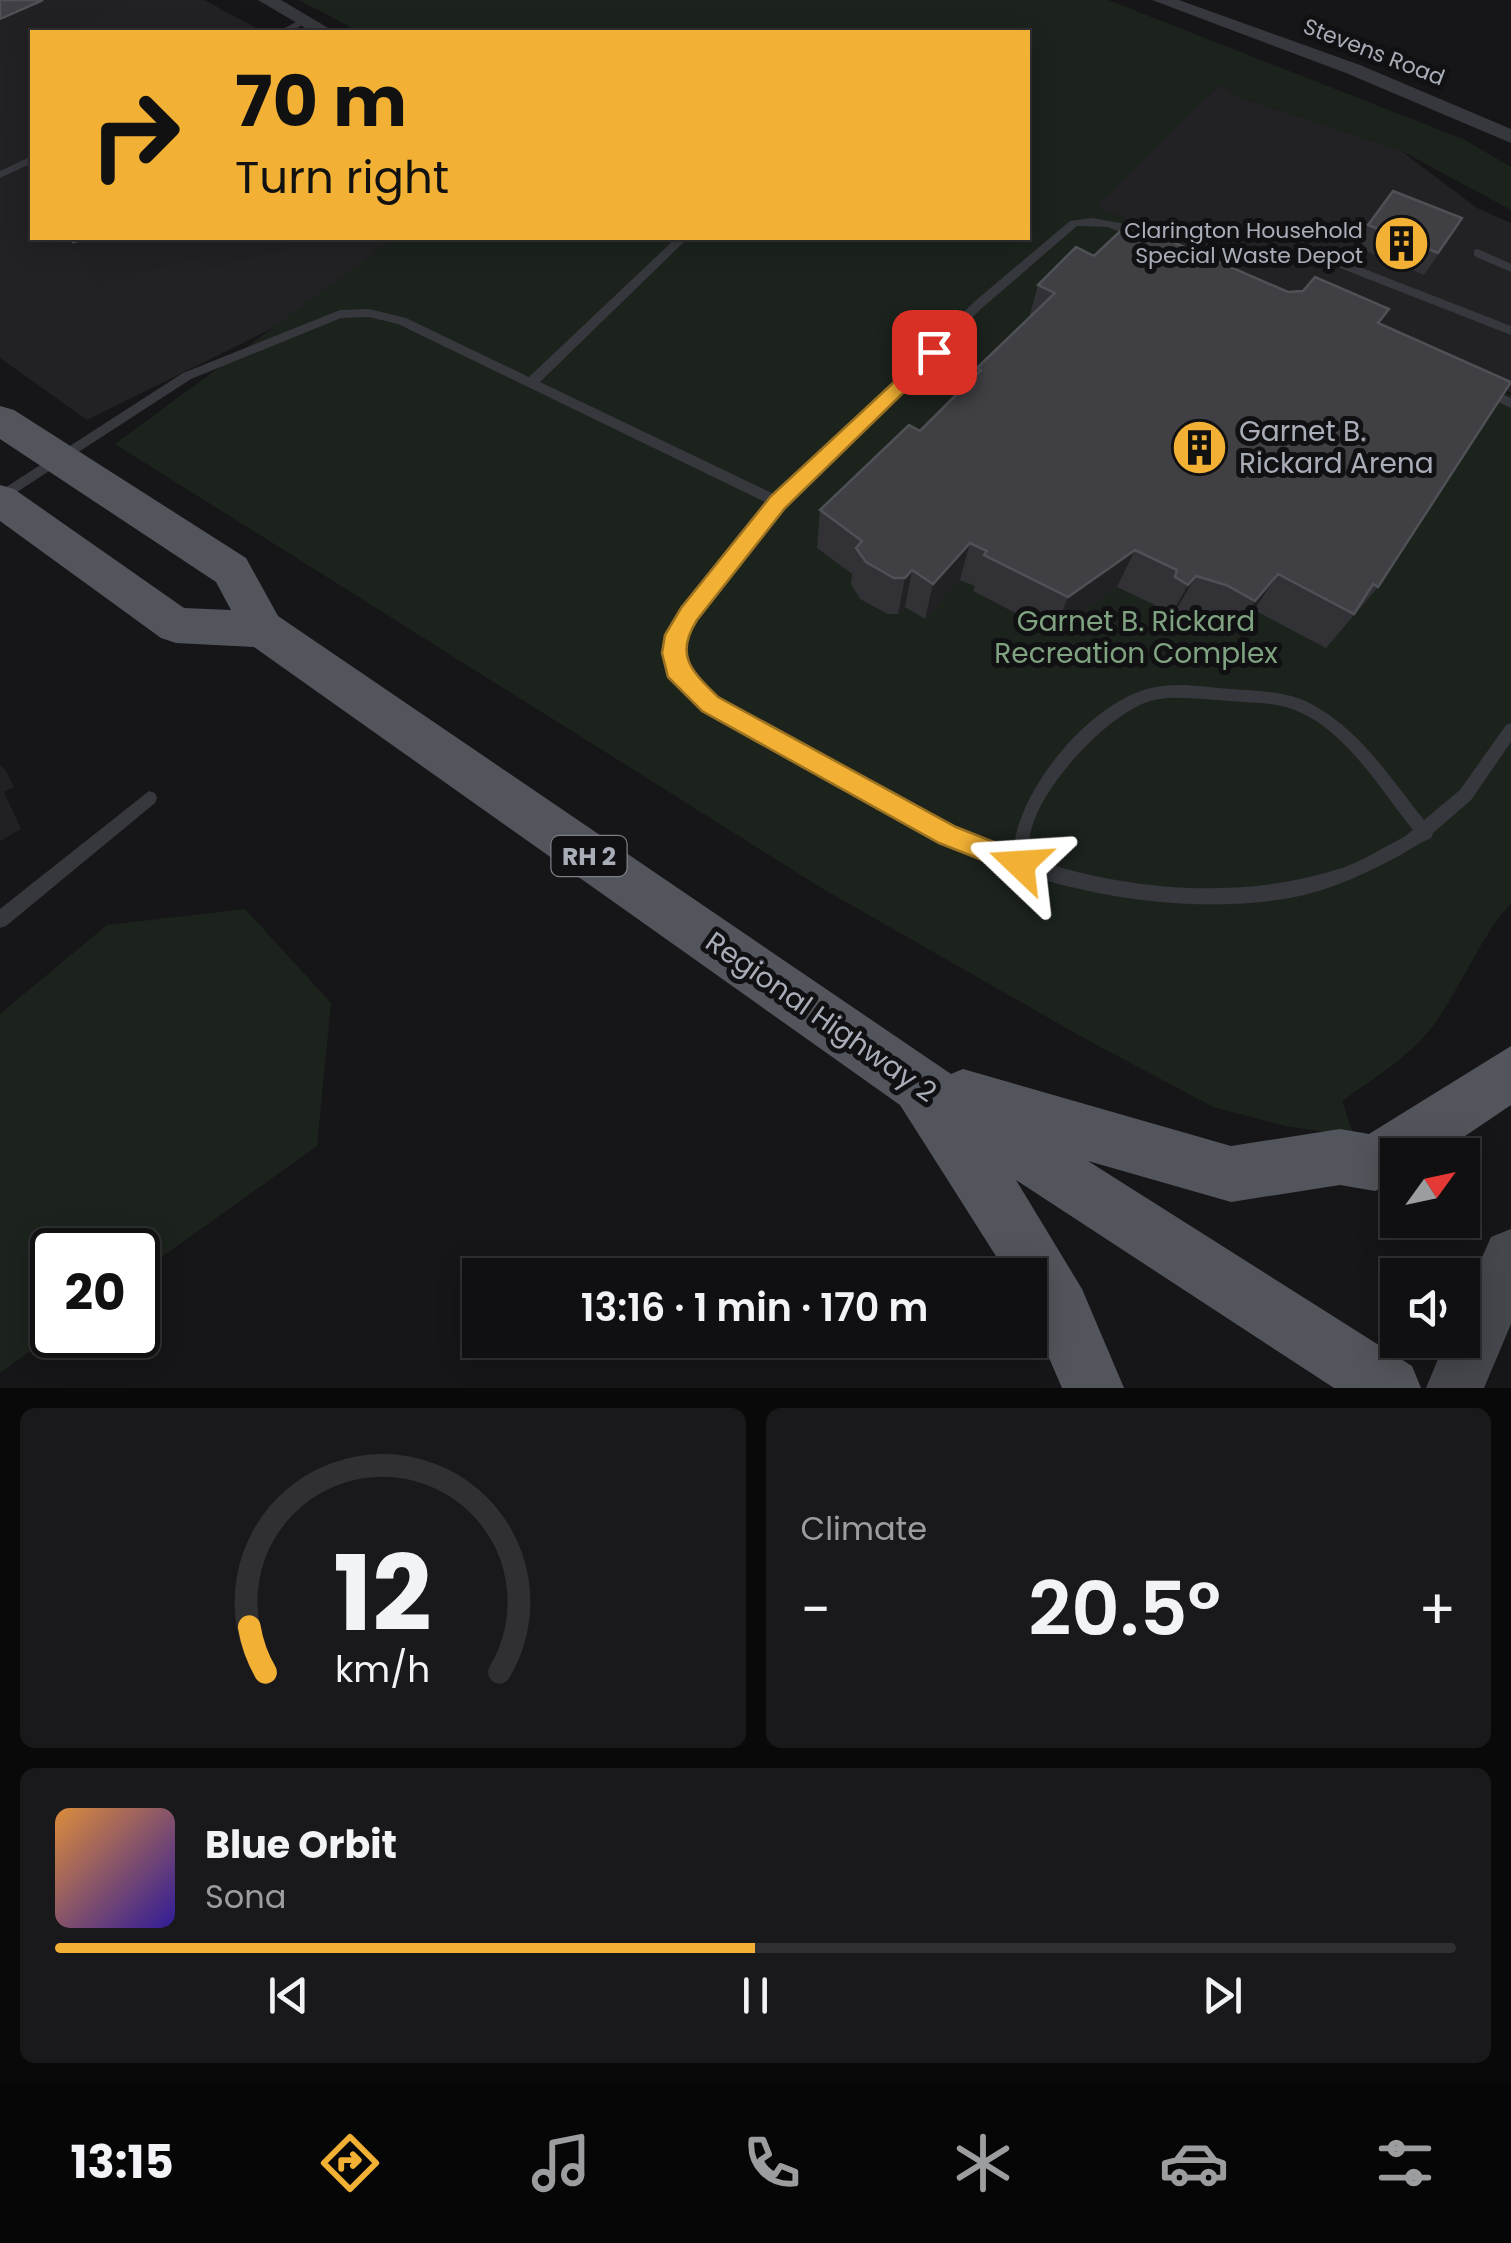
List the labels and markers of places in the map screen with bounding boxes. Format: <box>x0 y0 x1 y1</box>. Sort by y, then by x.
building icon: Clarington Household Special Waste Depot <box>1372 213 1432 273</box>
place label: Clarington Household Special Waste Depot <box>1124 215 1363 271</box>
pin <box>892 310 977 395</box>
place label: Garnet B. Rickard Arena <box>1239 412 1434 483</box>
building icon: Garnet B. Rickard Arena <box>1170 417 1230 477</box>

